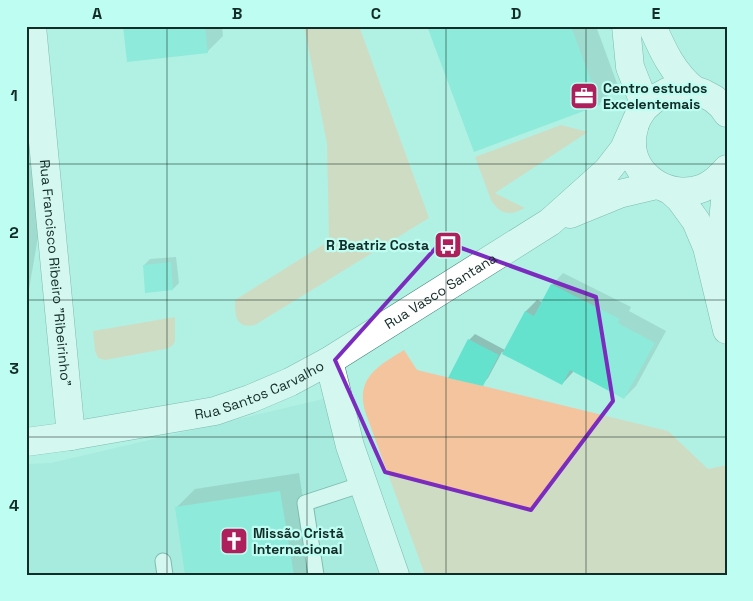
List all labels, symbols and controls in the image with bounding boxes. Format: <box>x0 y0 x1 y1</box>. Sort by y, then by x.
text: A <box>92 3 102 24</box>
text: B <box>232 3 242 24</box>
text: C <box>371 3 381 24</box>
text: D <box>511 3 521 24</box>
text: E <box>652 3 661 24</box>
place label: Centro estudos Excelentemais <box>603 79 707 113</box>
office icon: Centro estudos Excelentemais <box>569 81 599 111</box>
text: 1 <box>10 85 18 106</box>
street label: Rua Francisco Ribeiro "Ribeirinho" <box>36 159 75 387</box>
text: 2 <box>9 222 19 243</box>
bus stop icon: R Beatriz Costa <box>433 230 463 260</box>
place label: R Beatriz Costa <box>326 236 429 254</box>
street label: Rua Vasco Santana <box>381 249 500 333</box>
street label: Rua Santos Carvalho <box>193 356 327 423</box>
text: 3 <box>9 358 19 379</box>
text: 4 <box>9 495 19 516</box>
place label: Missão Cristã Internacional <box>253 524 344 558</box>
church icon: Missão Cristã Internacional <box>219 526 249 556</box>

